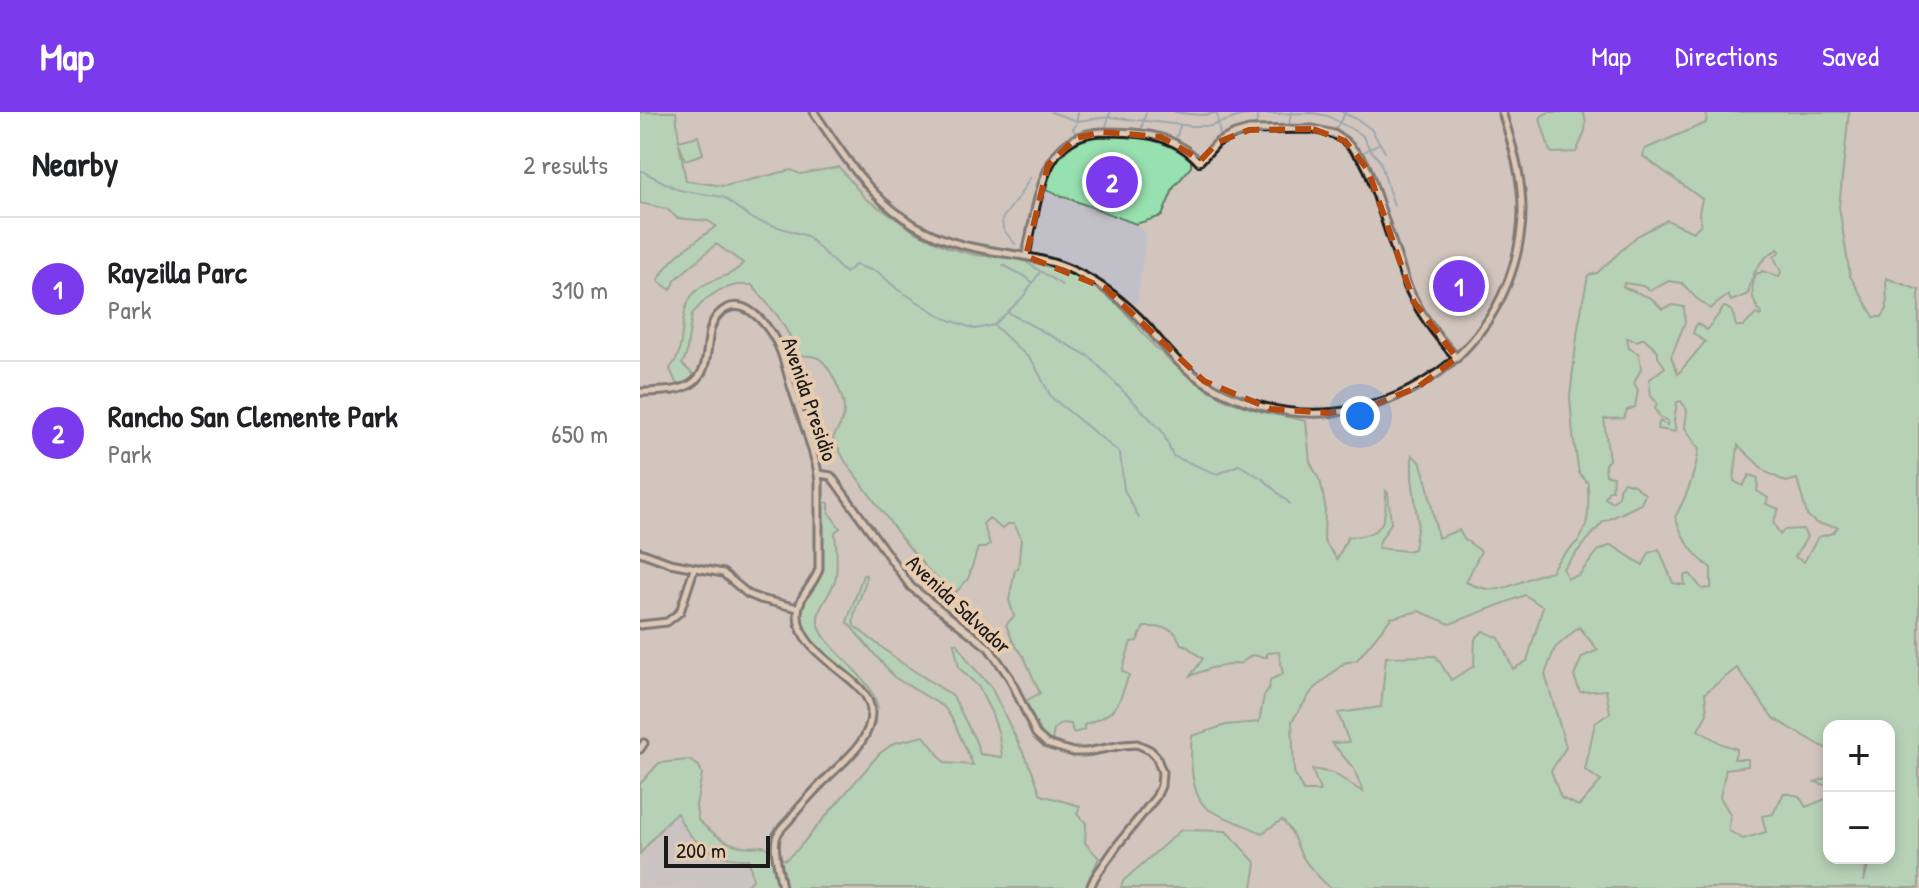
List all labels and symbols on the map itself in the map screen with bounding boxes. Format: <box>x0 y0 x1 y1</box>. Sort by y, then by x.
pin: 2 <box>1086 152 1138 212</box>
pin: 1 <box>1433 256 1485 316</box>
street label: Avenida Presidio <box>775 333 845 465</box>
your location <box>1340 396 1380 436</box>
street label: Avenida Salvador <box>900 548 1018 661</box>
scale bar <box>664 832 770 868</box>

